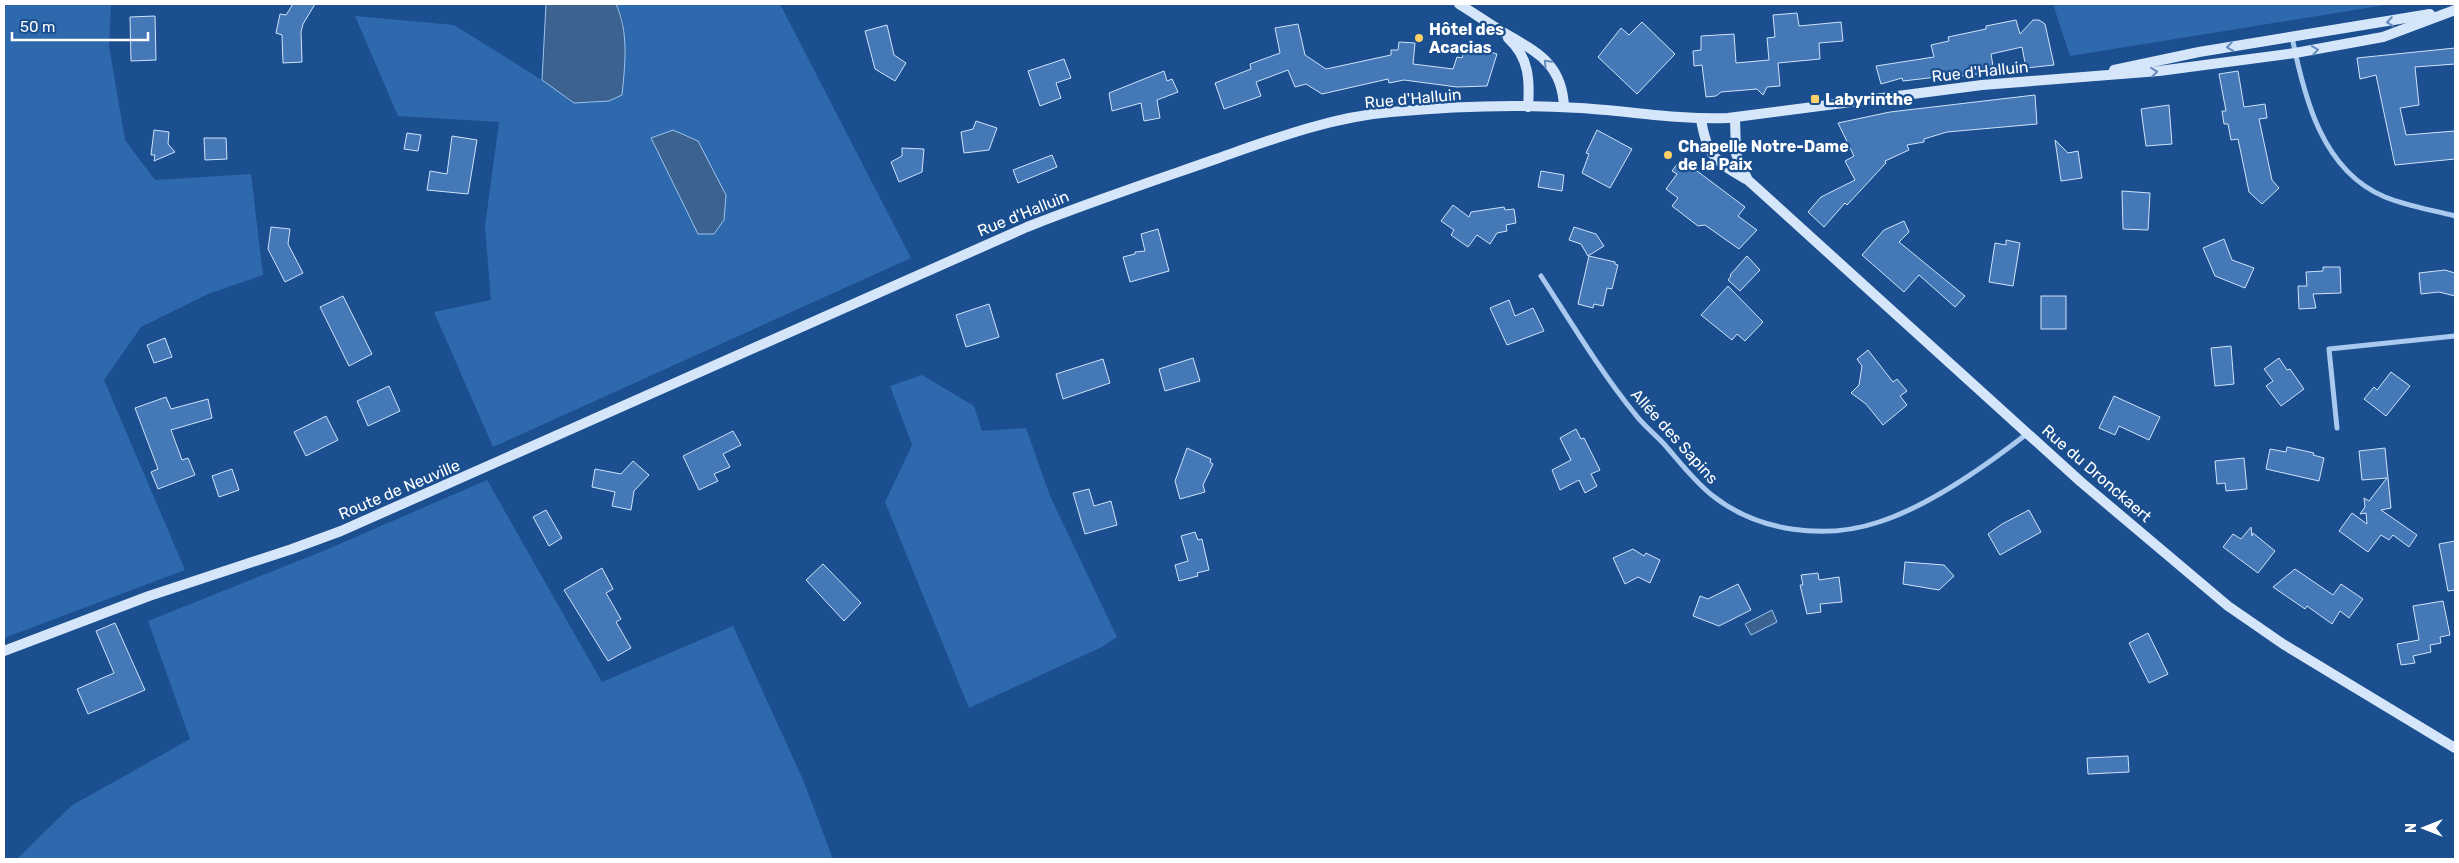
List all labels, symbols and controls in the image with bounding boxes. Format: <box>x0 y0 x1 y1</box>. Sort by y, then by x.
scale bar <box>12 10 149 42</box>
one-way arrow <box>2386 16 2394 27</box>
text: 50 m <box>20 18 55 36</box>
place label: Hôtel des Acacias <box>1429 20 1504 57</box>
marker: Hôtel des Acacias <box>1413 32 1425 44</box>
one-way arrow <box>2225 41 2234 51</box>
one-way arrow <box>2312 45 2320 56</box>
street label: Rue d'Halluin <box>1931 57 2029 86</box>
one-way arrow <box>1544 60 1553 69</box>
one-way arrow <box>2151 67 2159 78</box>
street label: Rue d'Halluin <box>1364 85 1462 112</box>
place label: Labyrinthe <box>1825 90 1913 109</box>
marker: Labyrinthe <box>1809 93 1821 105</box>
place label: Chapelle Notre-Dame de la Paix <box>1678 137 1849 174</box>
marker: Chapelle Notre-Dame de la Paix <box>1662 149 1674 161</box>
street label: Rue d'Halluin <box>975 186 1072 240</box>
street label: Allée des Sapins <box>1627 385 1722 488</box>
street label: Rue du Dronckaert <box>2038 421 2155 526</box>
street label: Route de Neuville <box>336 455 463 524</box>
north arrow <box>2399 803 2449 853</box>
text: N <box>2403 823 2420 833</box>

